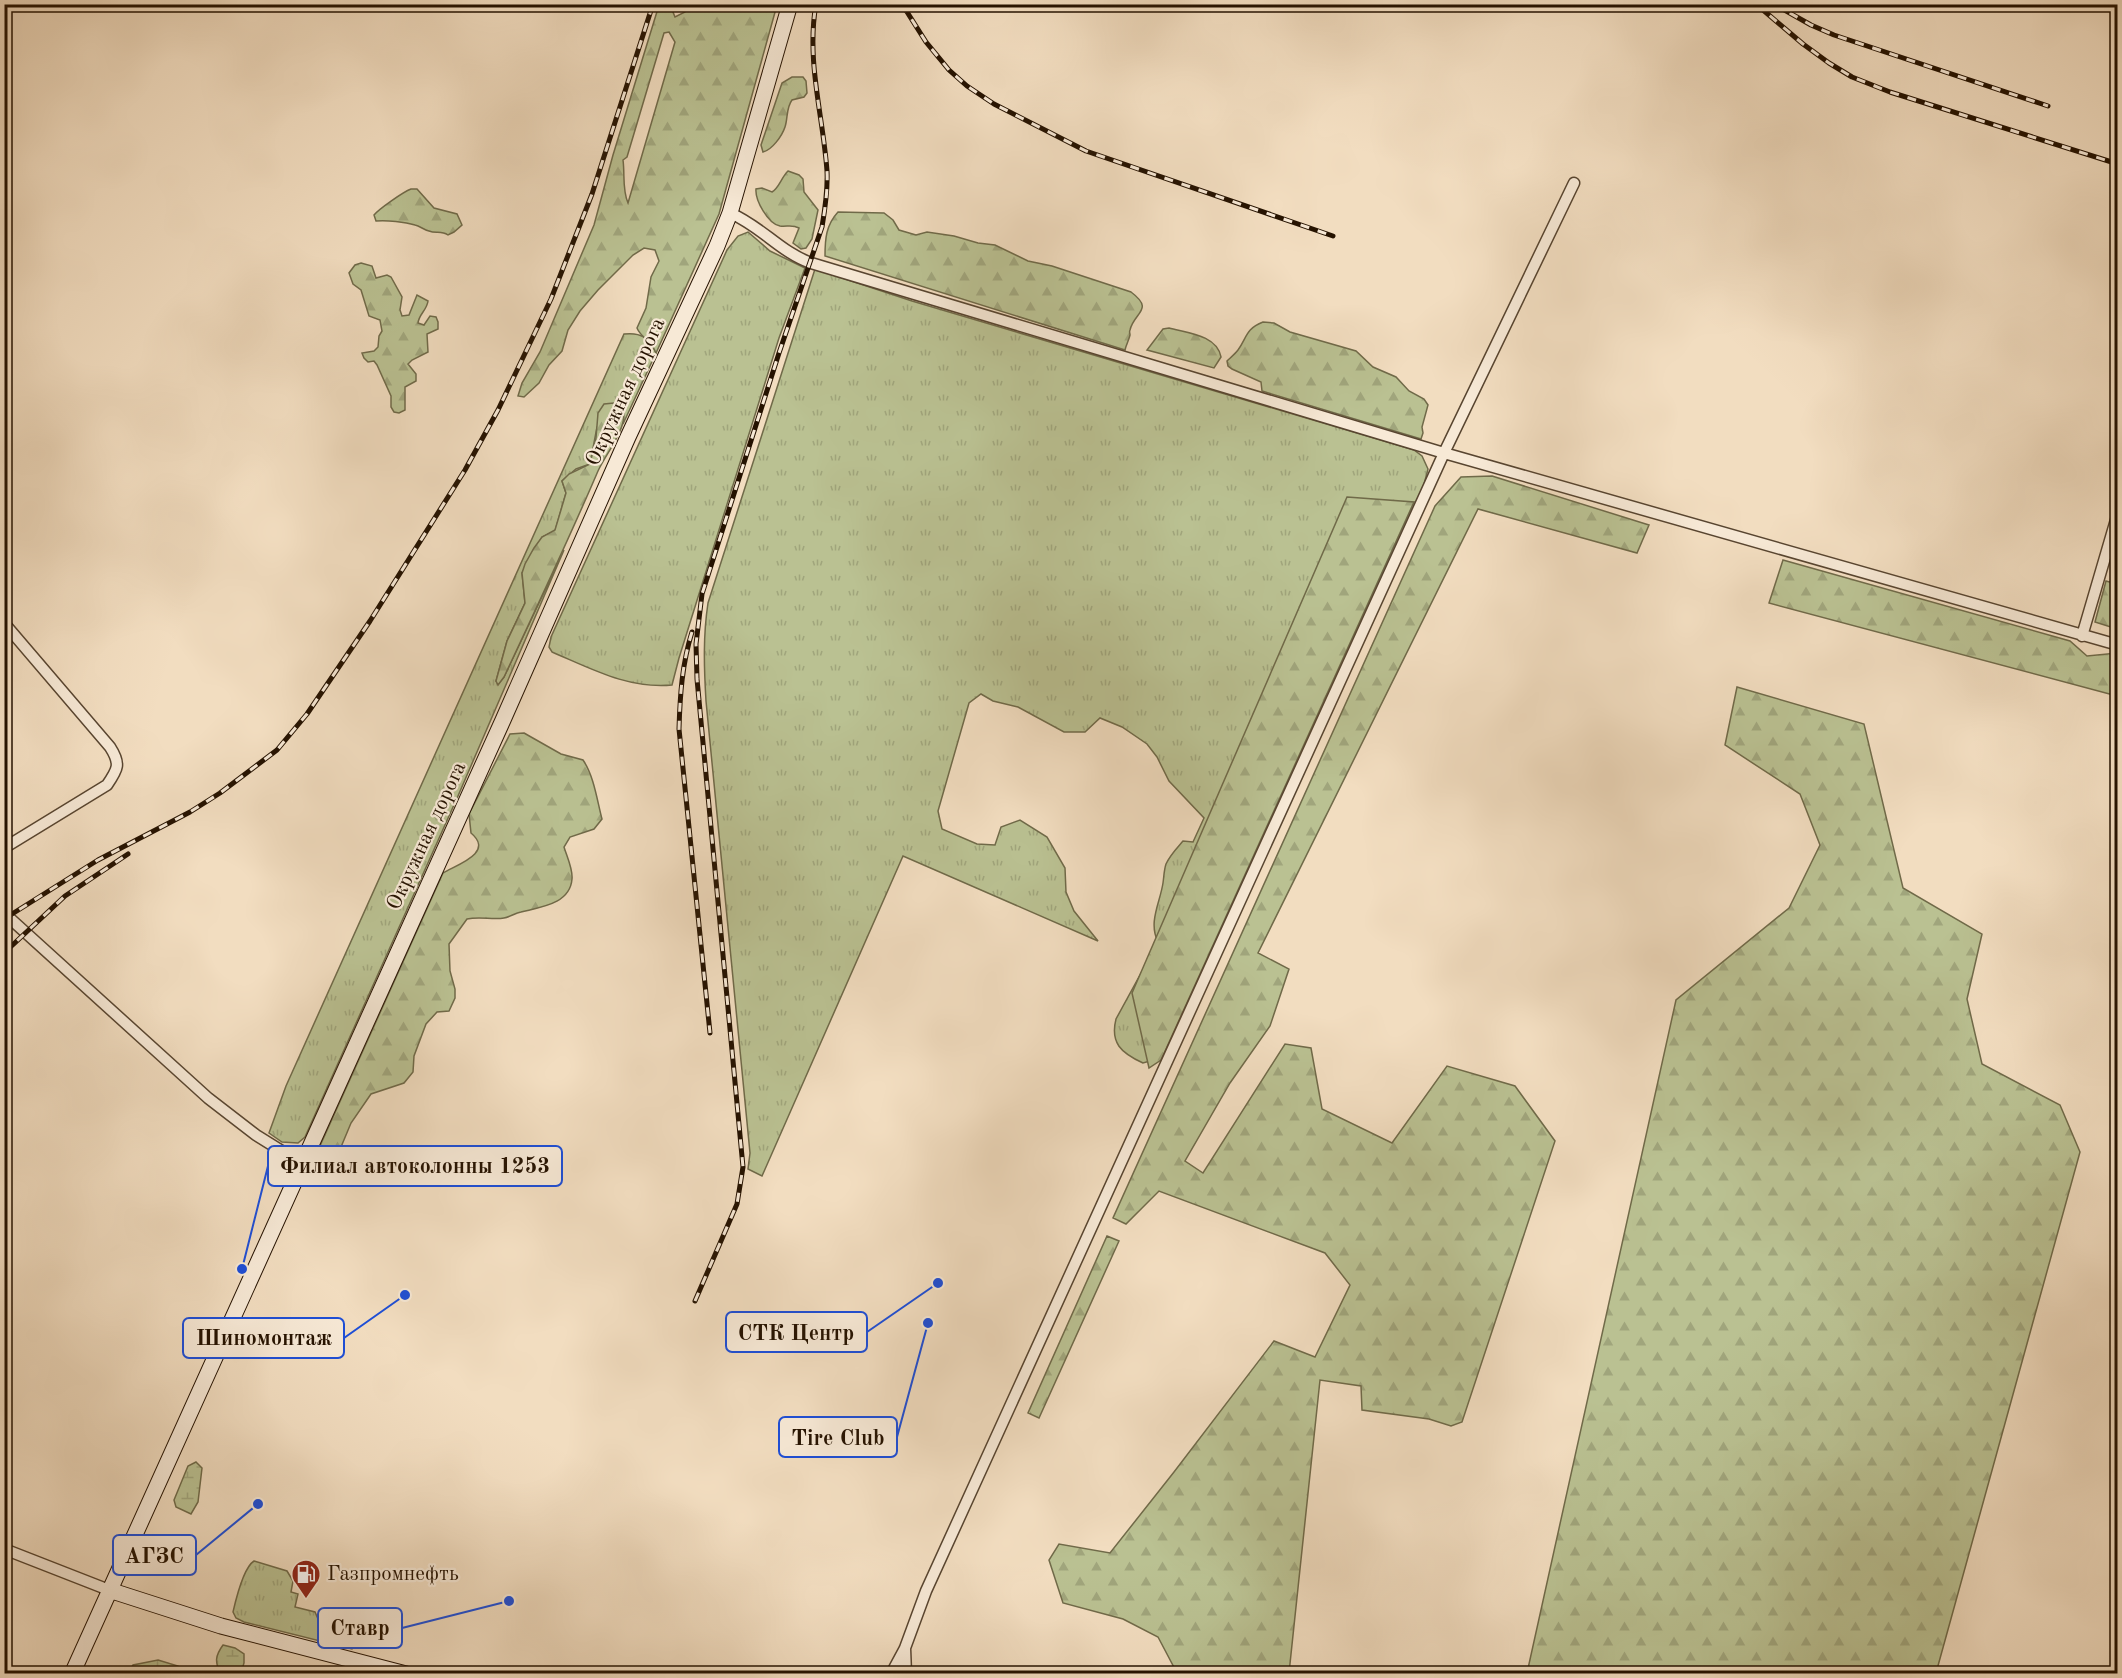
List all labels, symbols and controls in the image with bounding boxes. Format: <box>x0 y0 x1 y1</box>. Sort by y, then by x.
street label: Окружная дорога <box>583 315 669 469</box>
street label: Окружная дорога <box>384 759 470 913</box>
callout: Филиал автоколонны 1253 <box>268 1146 562 1186</box>
text: Филиал автоколонны 1253 <box>280 1156 550 1178</box>
callout: СТК Центр <box>726 1312 867 1352</box>
callout: Шиномонтаж <box>183 1318 344 1358</box>
text: СТК Центр <box>738 1323 854 1345</box>
text: Шиномонтаж <box>196 1328 332 1350</box>
callout: Tire Club <box>779 1417 897 1457</box>
text: Tire Club <box>791 1428 885 1450</box>
callout: АГЗС <box>113 1535 196 1575</box>
text: АГЗС <box>124 1546 184 1568</box>
fuel station icon: Газпромнефть <box>290 1558 322 1600</box>
place label: Газпромнефть <box>327 1564 459 1585</box>
callout: Ставр <box>318 1608 402 1648</box>
text: Ставр <box>330 1618 390 1640</box>

